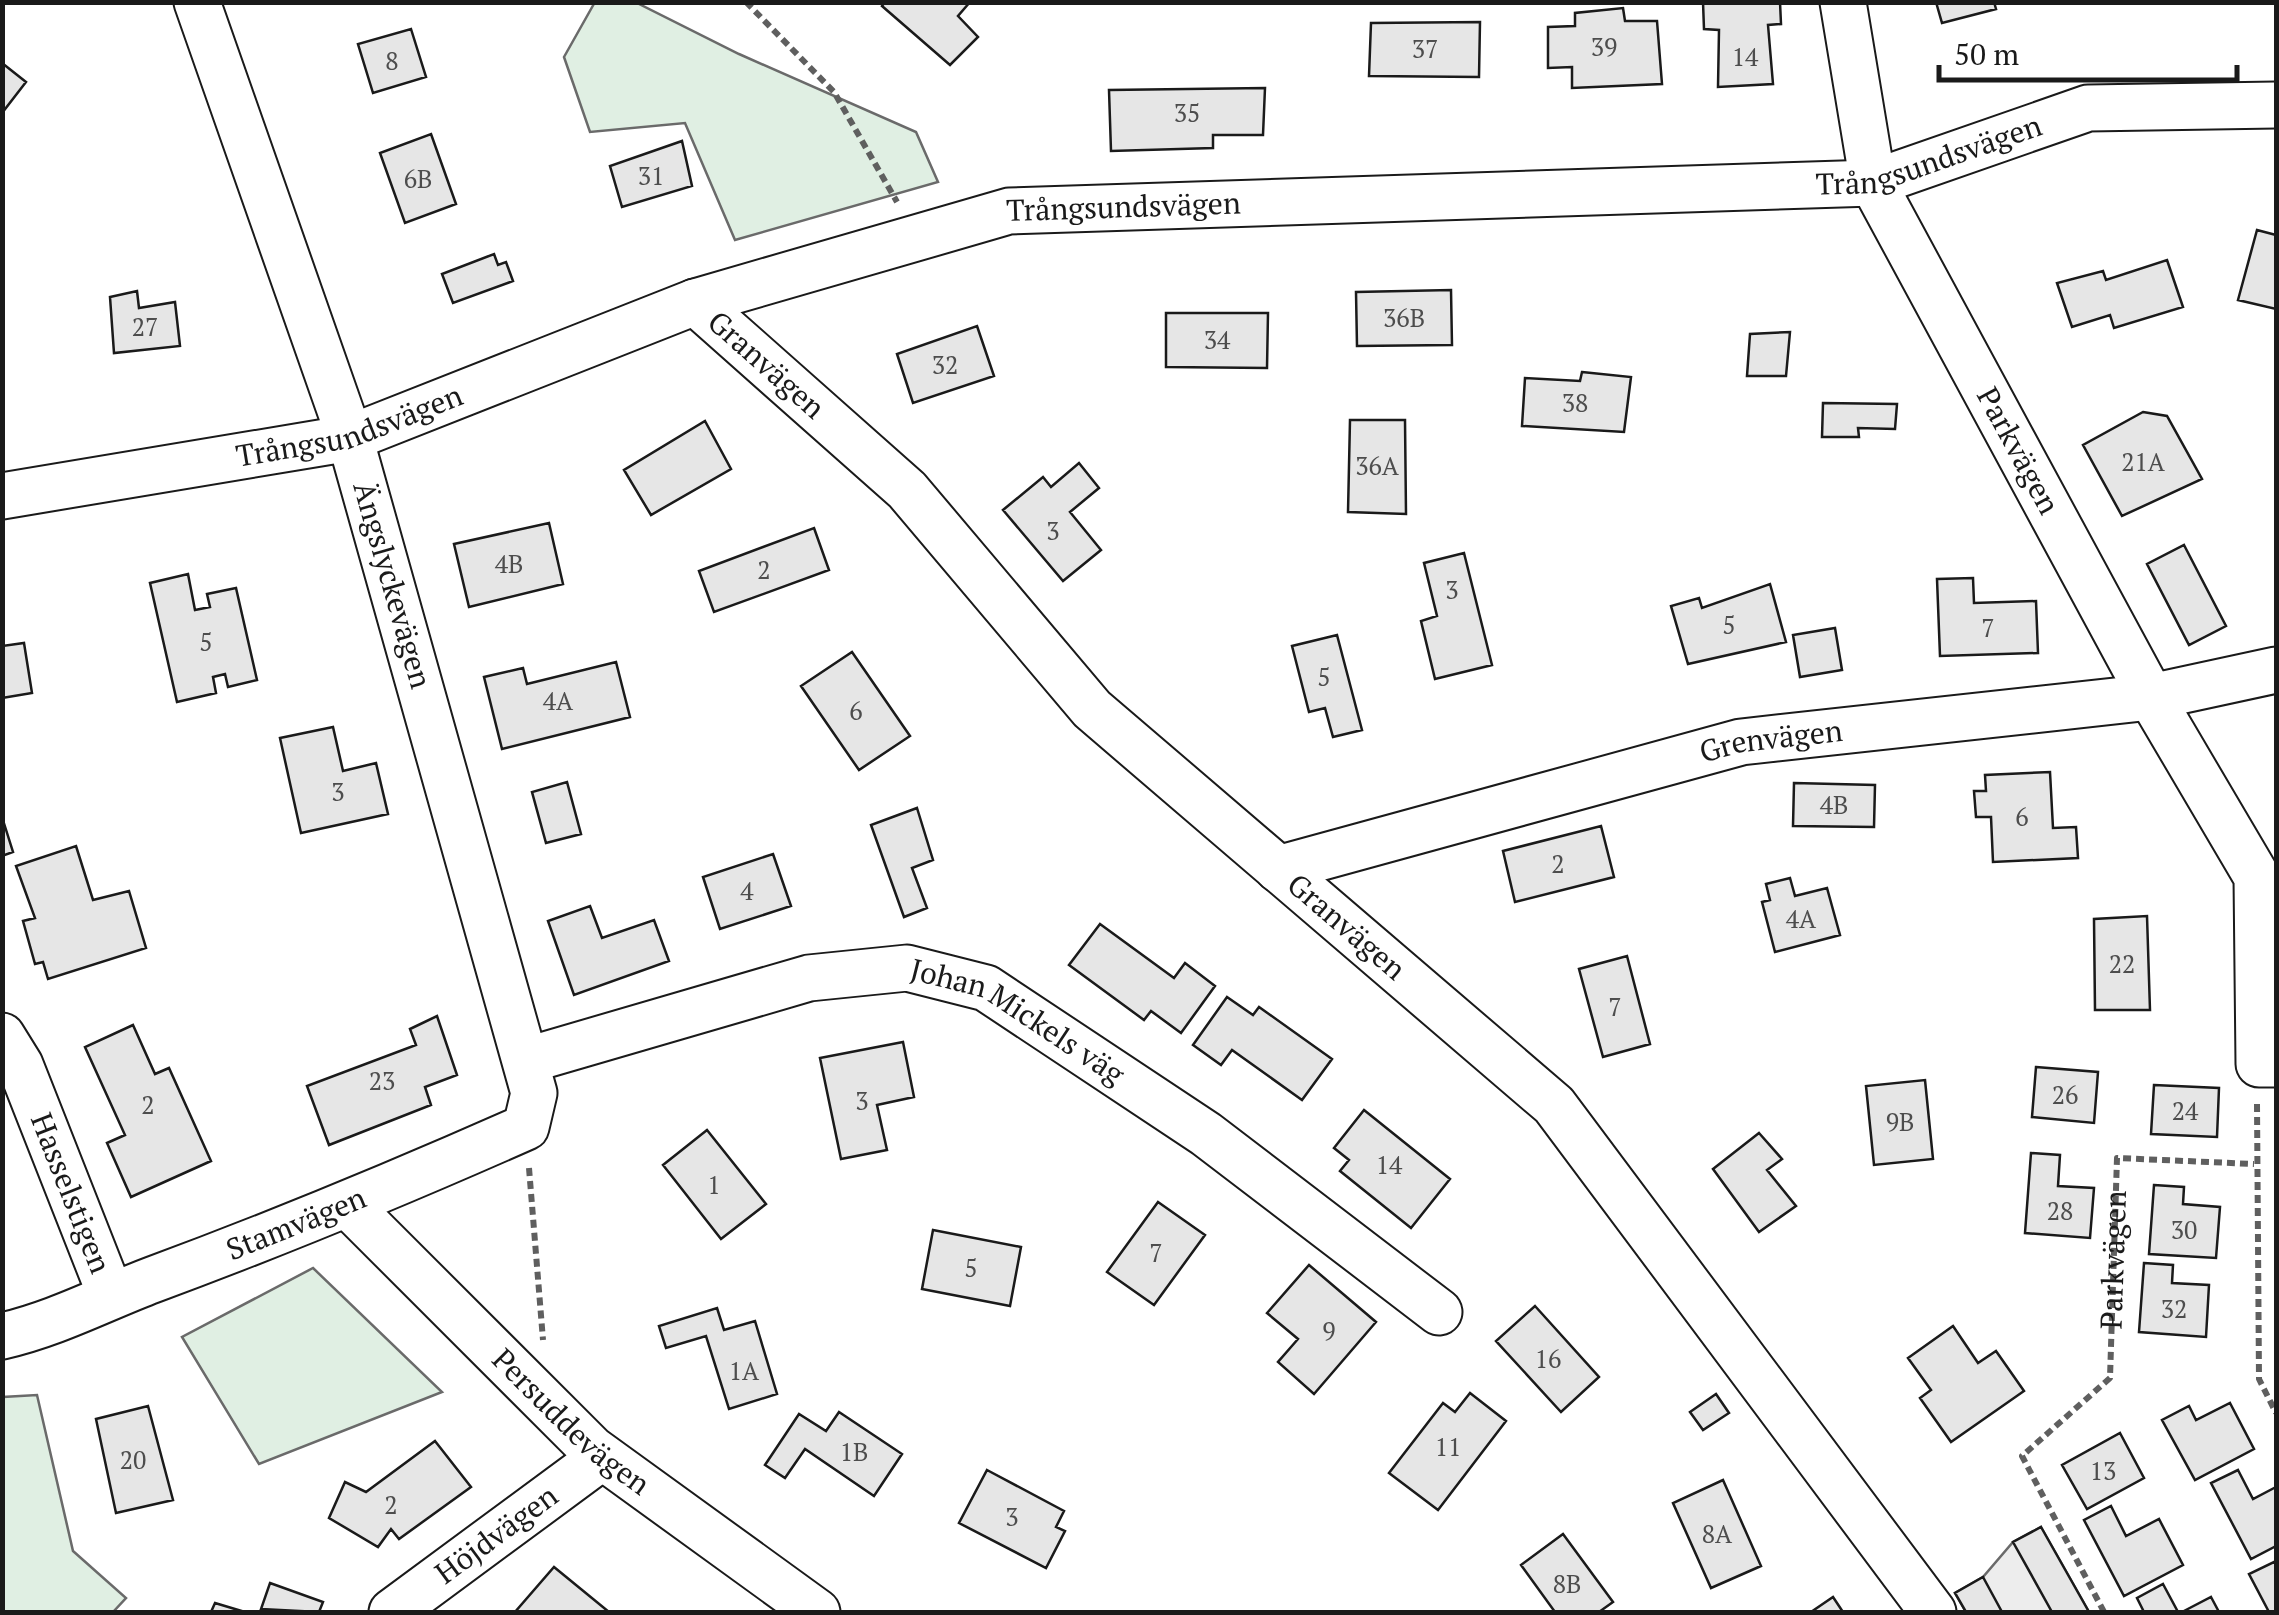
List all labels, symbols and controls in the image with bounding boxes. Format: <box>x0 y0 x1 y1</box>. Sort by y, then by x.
scale bar <box>1939 20 2236 82</box>
house number: 39 <box>1591 30 1617 63</box>
house number: 37 <box>1412 32 1438 65</box>
text: 50 m <box>1954 34 2019 74</box>
house number: 14 <box>1732 40 1759 73</box>
house number: 8 <box>385 44 399 77</box>
house number: 35 <box>1174 96 1200 129</box>
street label: Trångsundsvägen <box>1815 105 2047 204</box>
house number: 31 <box>638 159 664 192</box>
house number: 6B <box>404 162 432 195</box>
street label: Trångsundsvägen <box>1005 182 1241 230</box>
street label: Granvägen <box>700 301 834 427</box>
house number: 36B <box>1383 301 1425 334</box>
house number: 27 <box>132 310 158 343</box>
house number: 34 <box>1204 323 1231 356</box>
house number: 32 <box>932 348 958 381</box>
street label: Trångsundsvägen <box>233 375 468 476</box>
street label: Parkvägen <box>1968 380 2070 521</box>
house number: 38 <box>1562 386 1588 419</box>
house number: 21A <box>2121 445 2166 478</box>
house number: 36A <box>1355 449 1400 482</box>
street label: Ängslyckevägen <box>344 477 442 693</box>
house number: 3 <box>1046 514 1060 547</box>
house number: 4B <box>495 547 523 580</box>
house number: 2 <box>757 553 771 586</box>
house number: 3 <box>1445 573 1459 606</box>
house number: 5 <box>1722 608 1736 641</box>
house number: 7 <box>1981 611 1995 644</box>
house number: 5 <box>199 625 213 658</box>
house number: 5 <box>1317 660 1331 693</box>
house number: 4A <box>543 684 574 717</box>
house number: 6 <box>849 694 863 727</box>
street label: Grenvägen <box>1695 710 1845 771</box>
house number: 3 <box>331 775 345 808</box>
house number: 4B <box>1820 788 1848 821</box>
house number: 6 <box>2015 800 2029 833</box>
house number: 2 <box>1551 847 1565 880</box>
street label: Granvägen <box>1279 864 1415 988</box>
house number: 4 <box>740 874 754 907</box>
house number: 4A <box>1786 902 1817 935</box>
house number: 22 <box>2109 947 2135 980</box>
street label: Johan Mickels väg <box>906 949 1134 1094</box>
house number: 7 <box>1608 990 1622 1023</box>
house number: 23 <box>369 1064 395 1097</box>
house number: 26 <box>2052 1078 2078 1111</box>
house number: 3 <box>855 1084 869 1117</box>
house number: 2 <box>141 1088 155 1121</box>
house number: 24 <box>2172 1094 2199 1127</box>
house number: 9B <box>1886 1105 1914 1138</box>
street label: Hasselstigen <box>22 1107 121 1279</box>
house number: 14 <box>1376 1148 1403 1181</box>
house number: 1 <box>707 1168 721 1201</box>
street label: Stamvägen <box>220 1177 372 1269</box>
street label: Parkvägen <box>2091 1190 2135 1330</box>
house number: 28 <box>2047 1194 2073 1227</box>
house number: 30 <box>2171 1213 2197 1246</box>
house number: 7 <box>1149 1236 1163 1269</box>
house number: 5 <box>964 1251 978 1284</box>
house number: 32 <box>2161 1292 2187 1325</box>
house number: 9 <box>1322 1314 1336 1347</box>
street label: Persuddevägen <box>484 1339 659 1504</box>
house number: 16 <box>1535 1342 1561 1375</box>
house number: 1A <box>729 1354 760 1387</box>
house number: 11 <box>1435 1430 1461 1463</box>
house number: 1B <box>840 1435 868 1468</box>
house number: 20 <box>120 1443 146 1476</box>
house number: 13 <box>2090 1454 2116 1487</box>
street label: Höjdvägen <box>427 1475 565 1592</box>
house number: 2 <box>384 1488 398 1521</box>
house number: 3 <box>1005 1500 1019 1533</box>
house number: 8A <box>1702 1517 1733 1550</box>
house number: 8B <box>1553 1567 1581 1600</box>

